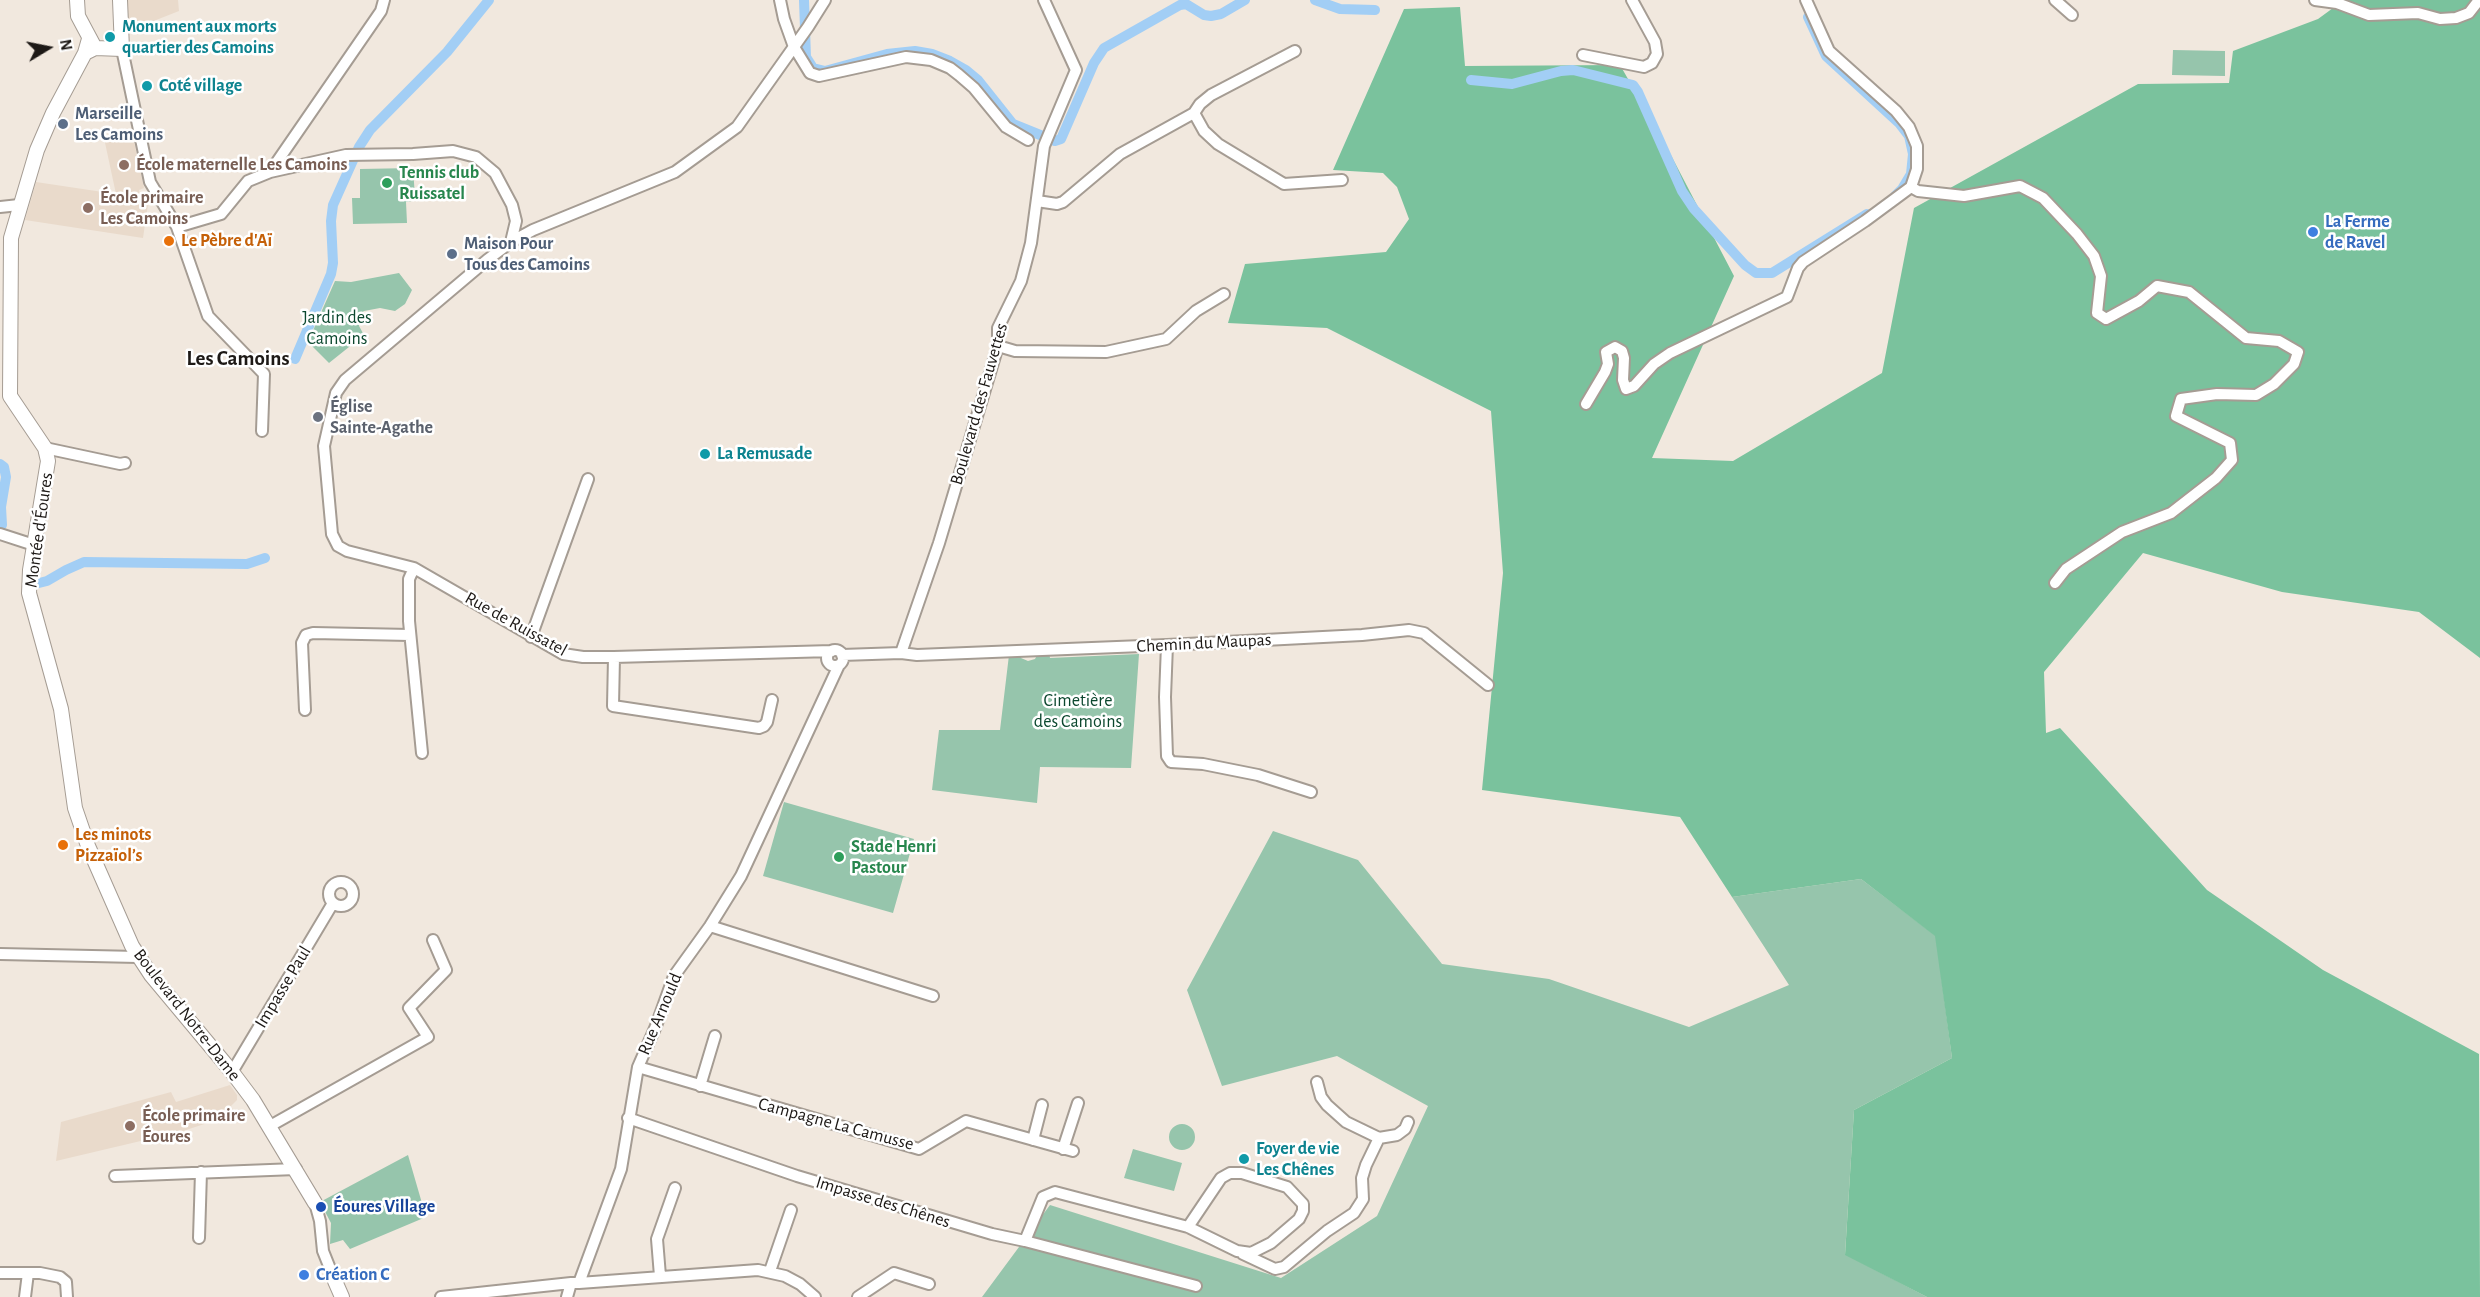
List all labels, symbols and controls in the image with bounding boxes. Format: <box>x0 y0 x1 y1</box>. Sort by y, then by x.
place label: Monument aux morts quartier des Camoins <box>122 16 277 58</box>
north arrow <box>18 18 78 78</box>
marker: Monument aux morts quartier des Camoins <box>103 30 117 44</box>
text: N <box>57 38 75 52</box>
place label: Coté village <box>159 75 242 97</box>
marker: Coté village <box>140 79 154 93</box>
place label: Marseille Les Camoins <box>75 103 163 146</box>
marker: Marseille Les Camoins <box>56 117 70 131</box>
place label: École maternelle Les Camoins <box>136 154 347 176</box>
marker: École maternelle Les Camoins <box>117 158 131 172</box>
place label: Tennis club Ruissatel <box>399 162 479 204</box>
marker: Tennis club Ruissatel <box>380 176 394 190</box>
place label: École primaire Les Camoins <box>100 187 203 230</box>
marker: École primaire Les Camoins <box>81 201 95 215</box>
place label: La Ferme de Ravel <box>2325 211 2390 254</box>
marker: La Ferme de Ravel <box>2306 225 2320 239</box>
place label: Le Pèbre d'Aï <box>181 230 272 252</box>
place label: Maison Pour Tous des Camoins <box>464 233 590 276</box>
marker: Le Pèbre d'Aï <box>162 234 176 248</box>
marker: Maison Pour Tous des Camoins <box>445 247 459 261</box>
park label: Jardin des Camoins <box>302 307 372 350</box>
street label: Boulevard des Fauvettes <box>946 321 1012 487</box>
district label: Les Camoins <box>187 346 289 372</box>
place label: Église Sainte-Agathe <box>330 396 433 438</box>
marker: Église Sainte-Agathe <box>311 410 325 424</box>
place label: La Remusade <box>717 443 812 465</box>
marker: La Remusade <box>698 447 712 461</box>
street label: Montée d'Éoures <box>20 471 58 589</box>
street label: Rue de Ruissatel <box>461 587 571 661</box>
street label: Chemin du Maupas <box>1136 629 1272 657</box>
park label: Cimetière des Camoins <box>1034 690 1122 732</box>
place label: Les minots Pizzaïol’s <box>75 824 151 866</box>
place label: Stade Henri Pastour <box>851 836 936 878</box>
marker: Les minots Pizzaïol’s <box>56 838 70 852</box>
marker: Stade Henri Pastour <box>832 850 846 864</box>
street label: Impasse Paul <box>250 942 316 1032</box>
street label: Boulevard Notre-Dame <box>129 945 245 1085</box>
street label: Rue Arnould <box>633 970 687 1058</box>
street label: Campagne La Camusse <box>756 1093 916 1155</box>
place label: École primaire Éoures <box>142 1105 245 1148</box>
marker: École primaire Éoures <box>123 1119 137 1133</box>
place label: Foyer de vie Les Chênes <box>1256 1138 1340 1180</box>
marker: Foyer de vie Les Chênes <box>1237 1152 1251 1166</box>
street label: Impasse des Chênes <box>813 1171 953 1233</box>
place label: Éoures Village <box>333 1196 435 1218</box>
marker: Éoures Village <box>314 1200 328 1214</box>
place label: Création C <box>316 1264 390 1286</box>
marker: Création C <box>297 1268 311 1282</box>

